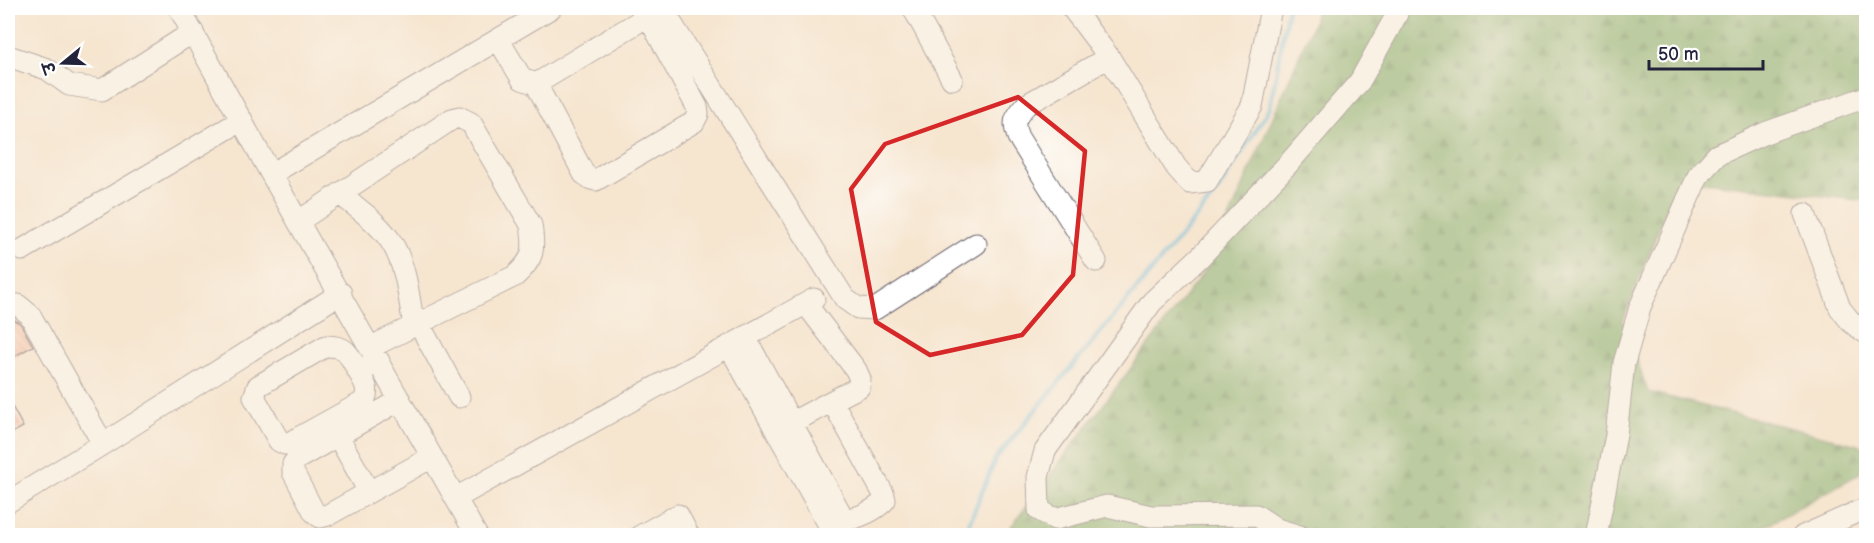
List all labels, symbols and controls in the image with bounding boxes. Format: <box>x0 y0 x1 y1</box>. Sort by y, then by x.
north arrow <box>33 33 93 93</box>
scale bar <box>1649 33 1763 71</box>
text: 50 m <box>1658 44 1699 65</box>
text: उ <box>39 58 62 77</box>

